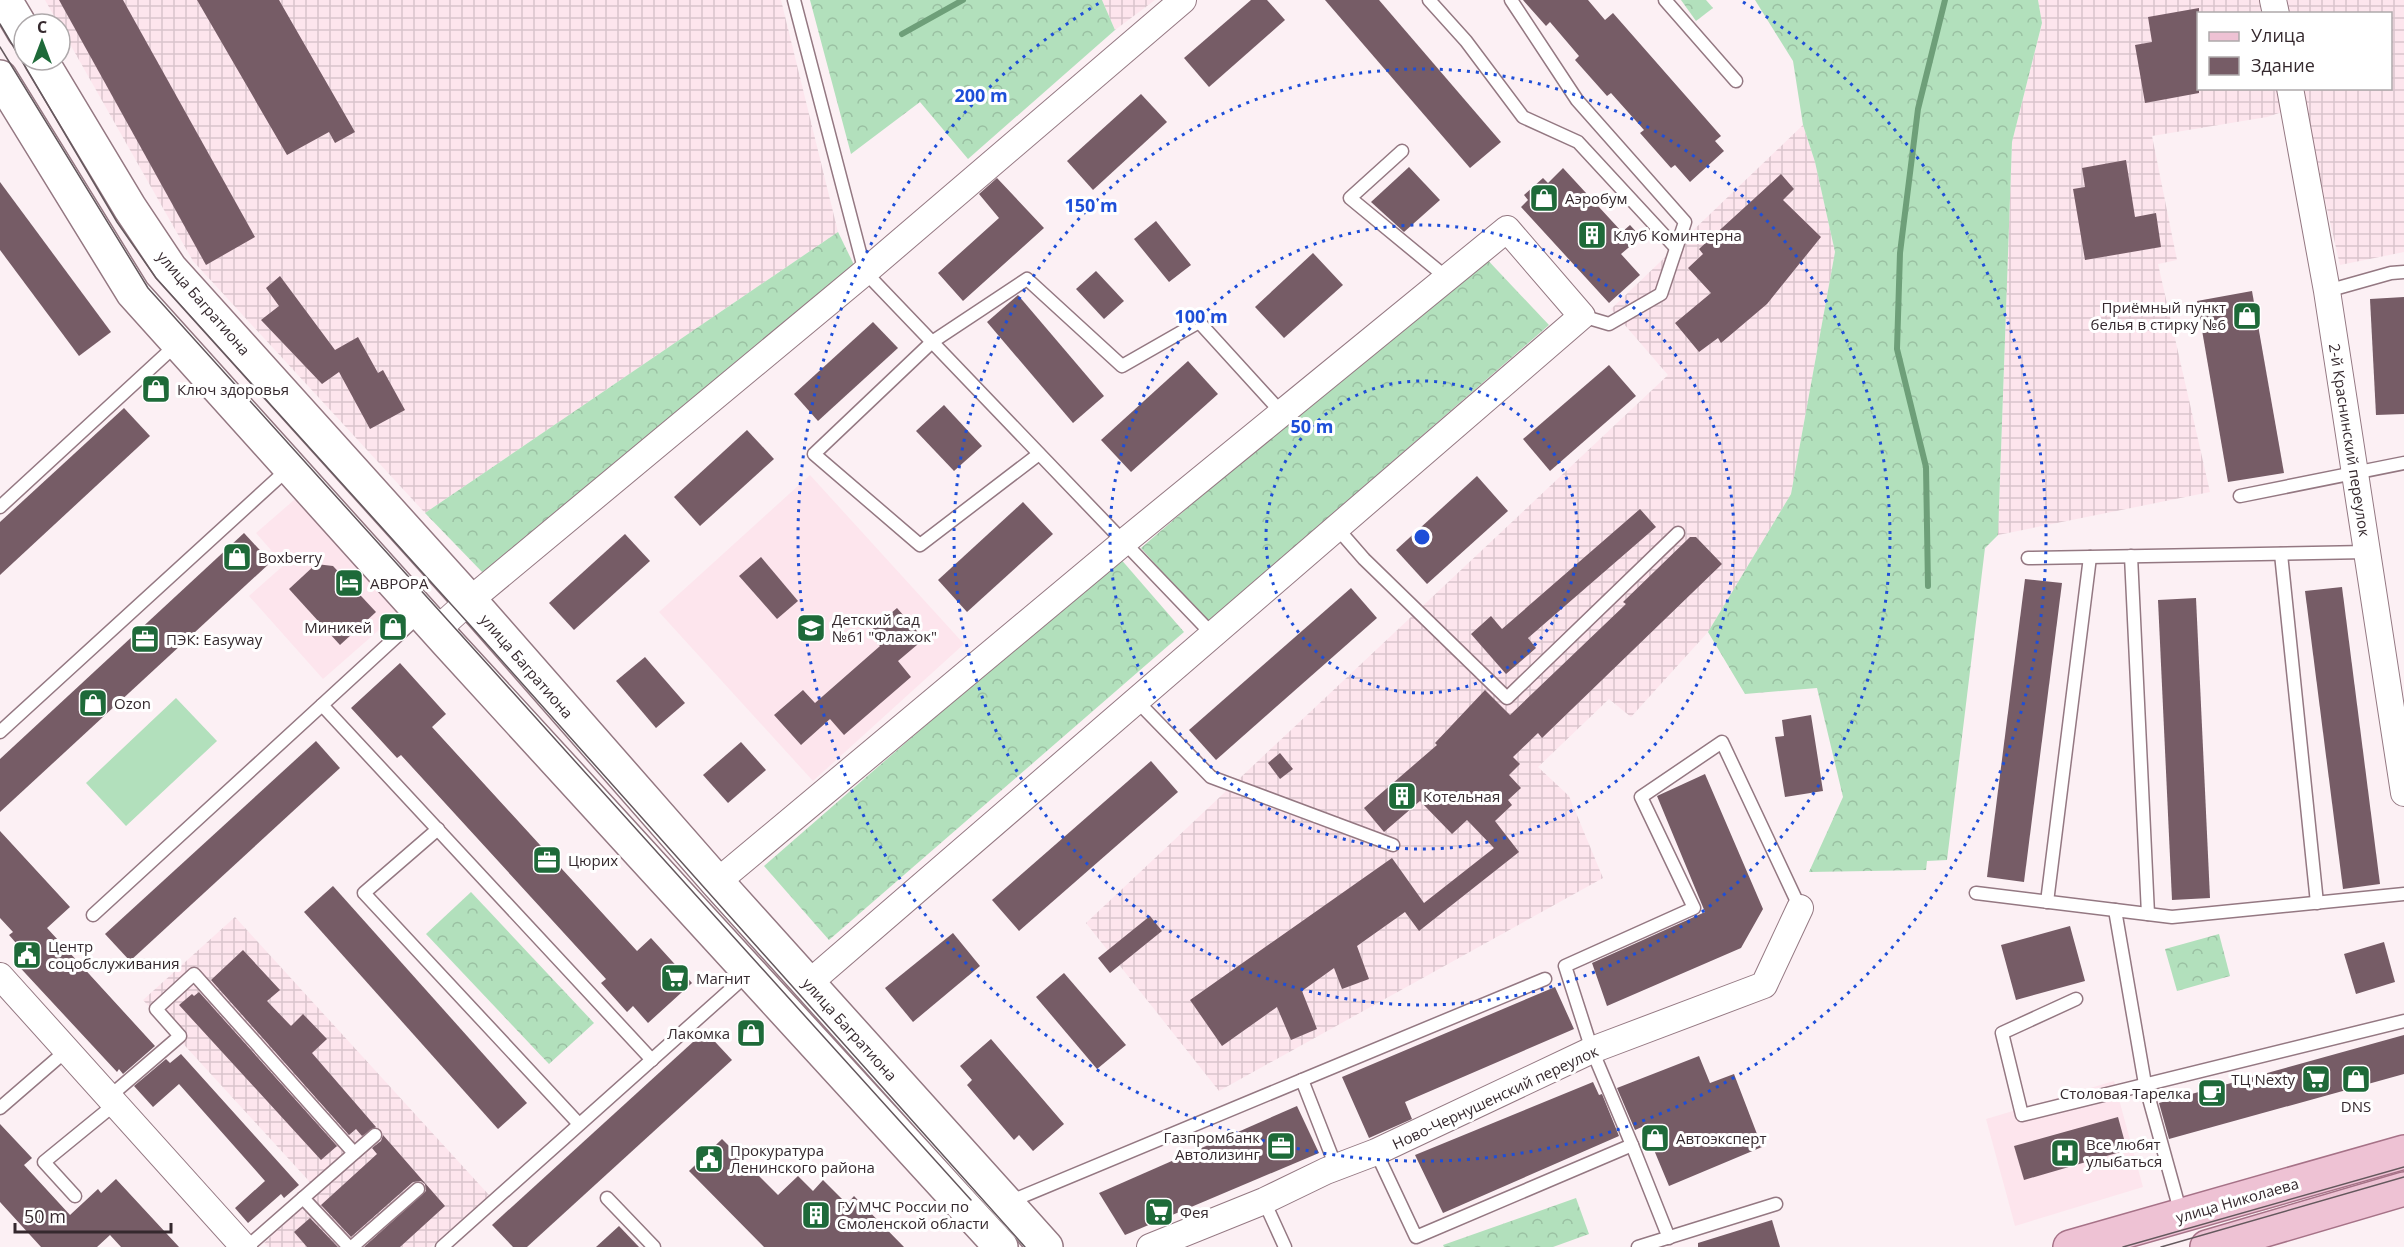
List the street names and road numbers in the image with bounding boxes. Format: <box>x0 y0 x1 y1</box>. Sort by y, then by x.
street label: улица Багратиона <box>153 247 255 359</box>
street label: 2-й Краснинский переулок <box>2325 342 2375 538</box>
street label: улица Багратиона <box>476 610 578 722</box>
street label: улица Багратиона <box>798 973 902 1085</box>
street label: Ново-Чернушенский переулок <box>1389 1040 1601 1154</box>
street label: улица Николаева <box>2173 1173 2301 1227</box>

